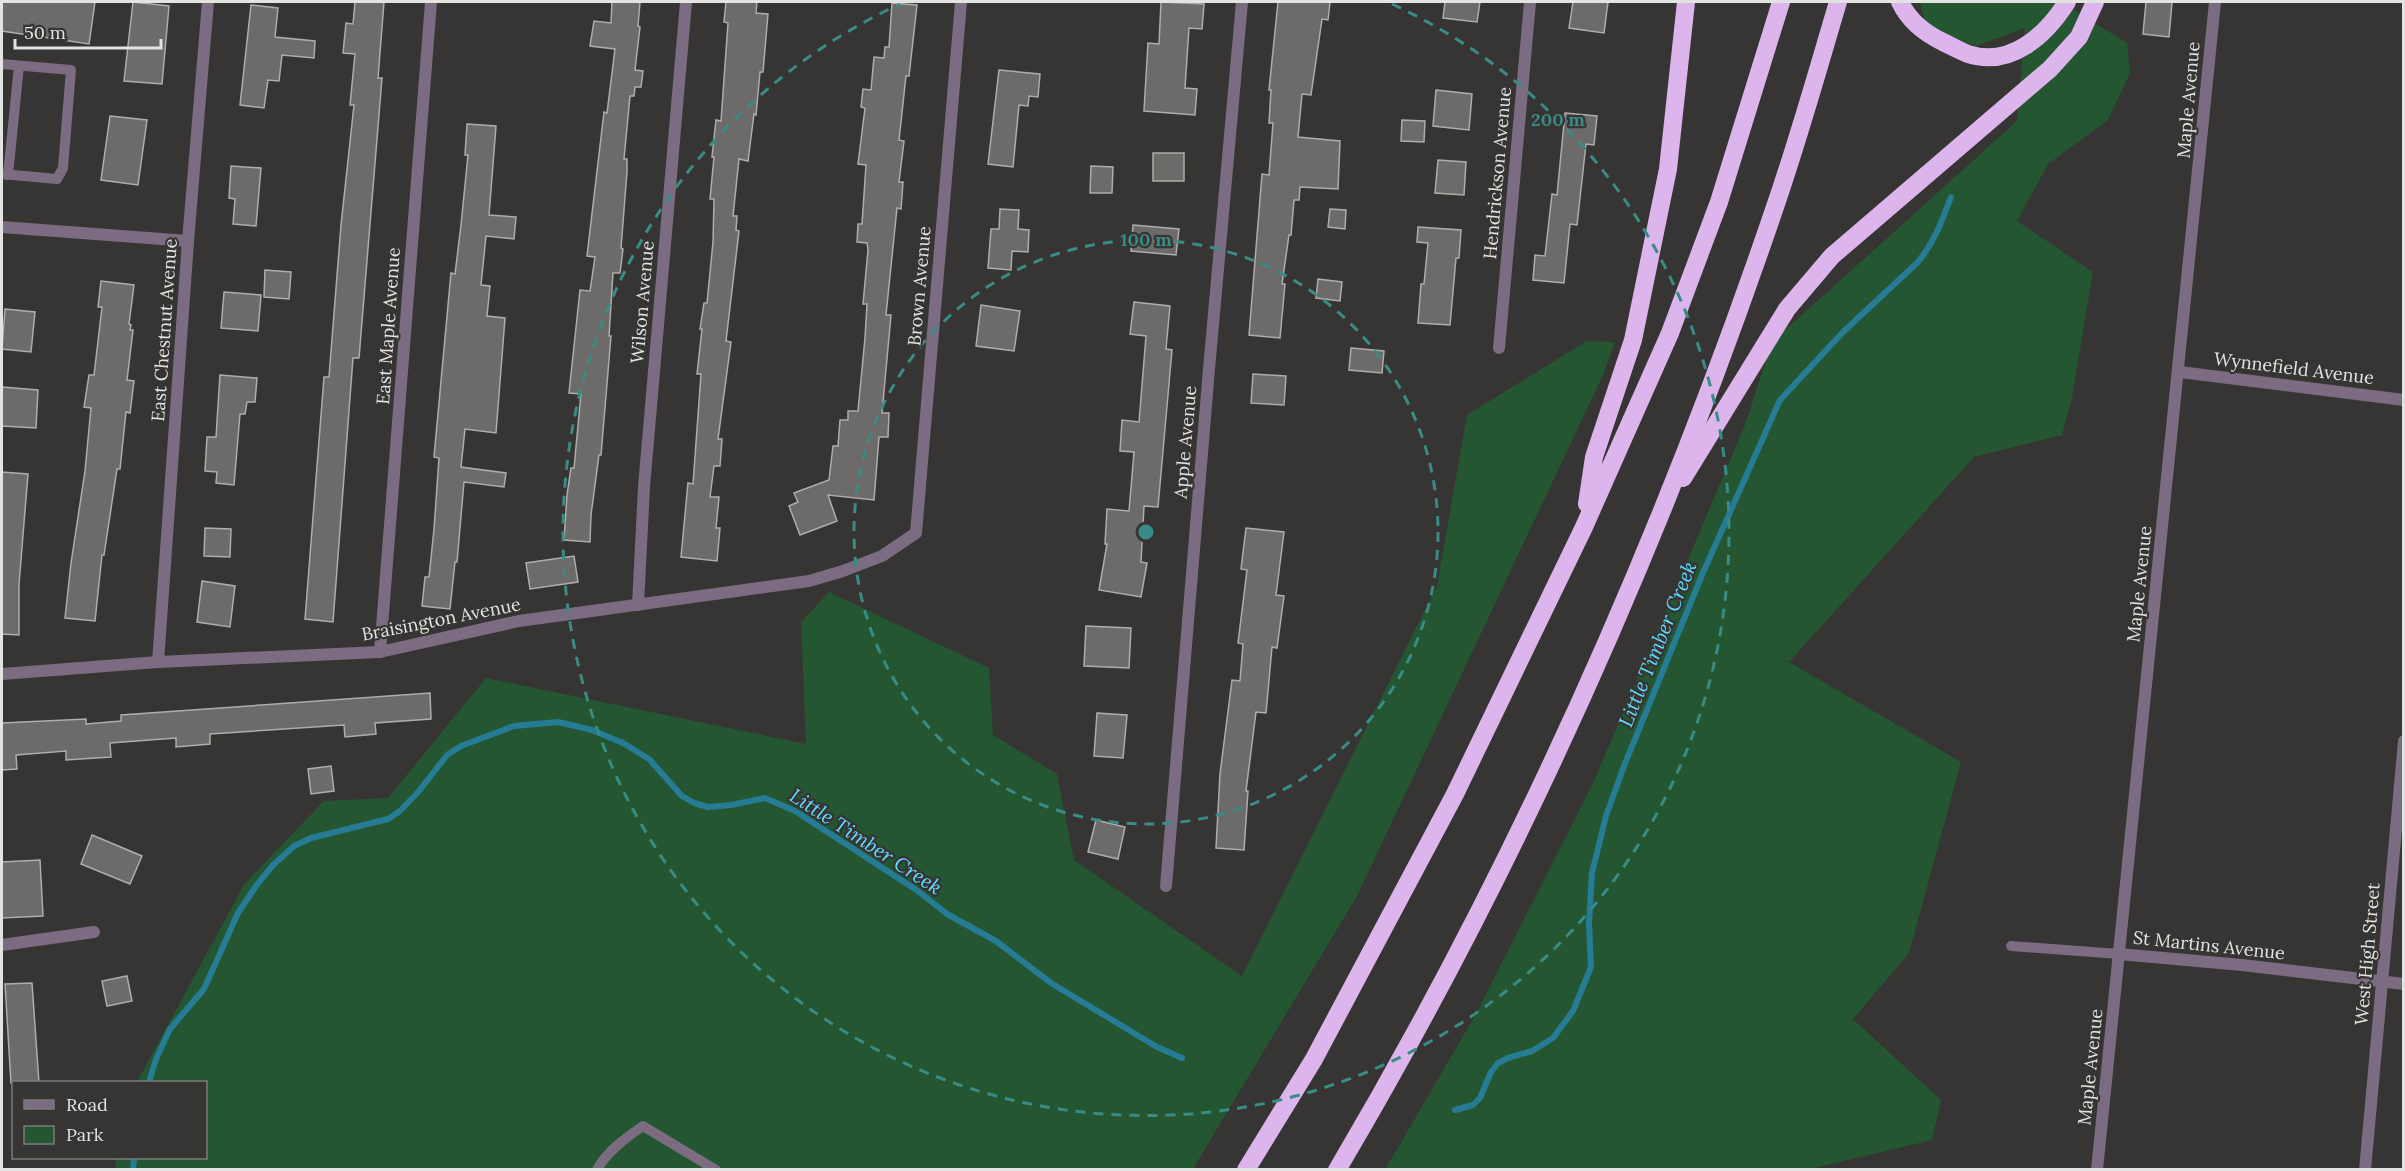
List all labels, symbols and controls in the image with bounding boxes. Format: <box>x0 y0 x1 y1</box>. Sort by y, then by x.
scale bar <box>15 12 160 50</box>
text: 50 m <box>24 21 66 44</box>
street label: Maple Avenue <box>2171 40 2205 159</box>
street label: Hendrickson Avenue <box>1478 86 1516 260</box>
text: 200 m <box>1531 108 1585 131</box>
street label: Brown Avenue <box>902 225 936 347</box>
text: 100 m <box>1120 228 1172 251</box>
street label: East Chestnut Avenue <box>146 237 182 422</box>
street label: Wilson Avenue <box>625 239 659 364</box>
street label: East Maple Avenue <box>371 246 405 405</box>
street label: Wynnefield Avenue <box>2213 347 2376 389</box>
street label: Apple Avenue <box>1169 384 1201 500</box>
centre of rings <box>1136 522 1156 542</box>
street label: Maple Avenue <box>2121 524 2157 643</box>
water label: Little Timber Creek <box>1612 558 1702 730</box>
street label: Braisington Avenue <box>359 592 523 646</box>
water label: Little Timber Creek <box>785 782 947 900</box>
street label: West High Street <box>2349 882 2385 1026</box>
street label: St Martins Avenue <box>2132 926 2286 964</box>
street label: Maple Avenue <box>2072 1007 2108 1126</box>
legend <box>12 1081 207 1159</box>
text: Road <box>66 1093 108 1116</box>
text: Park <box>66 1123 104 1146</box>

